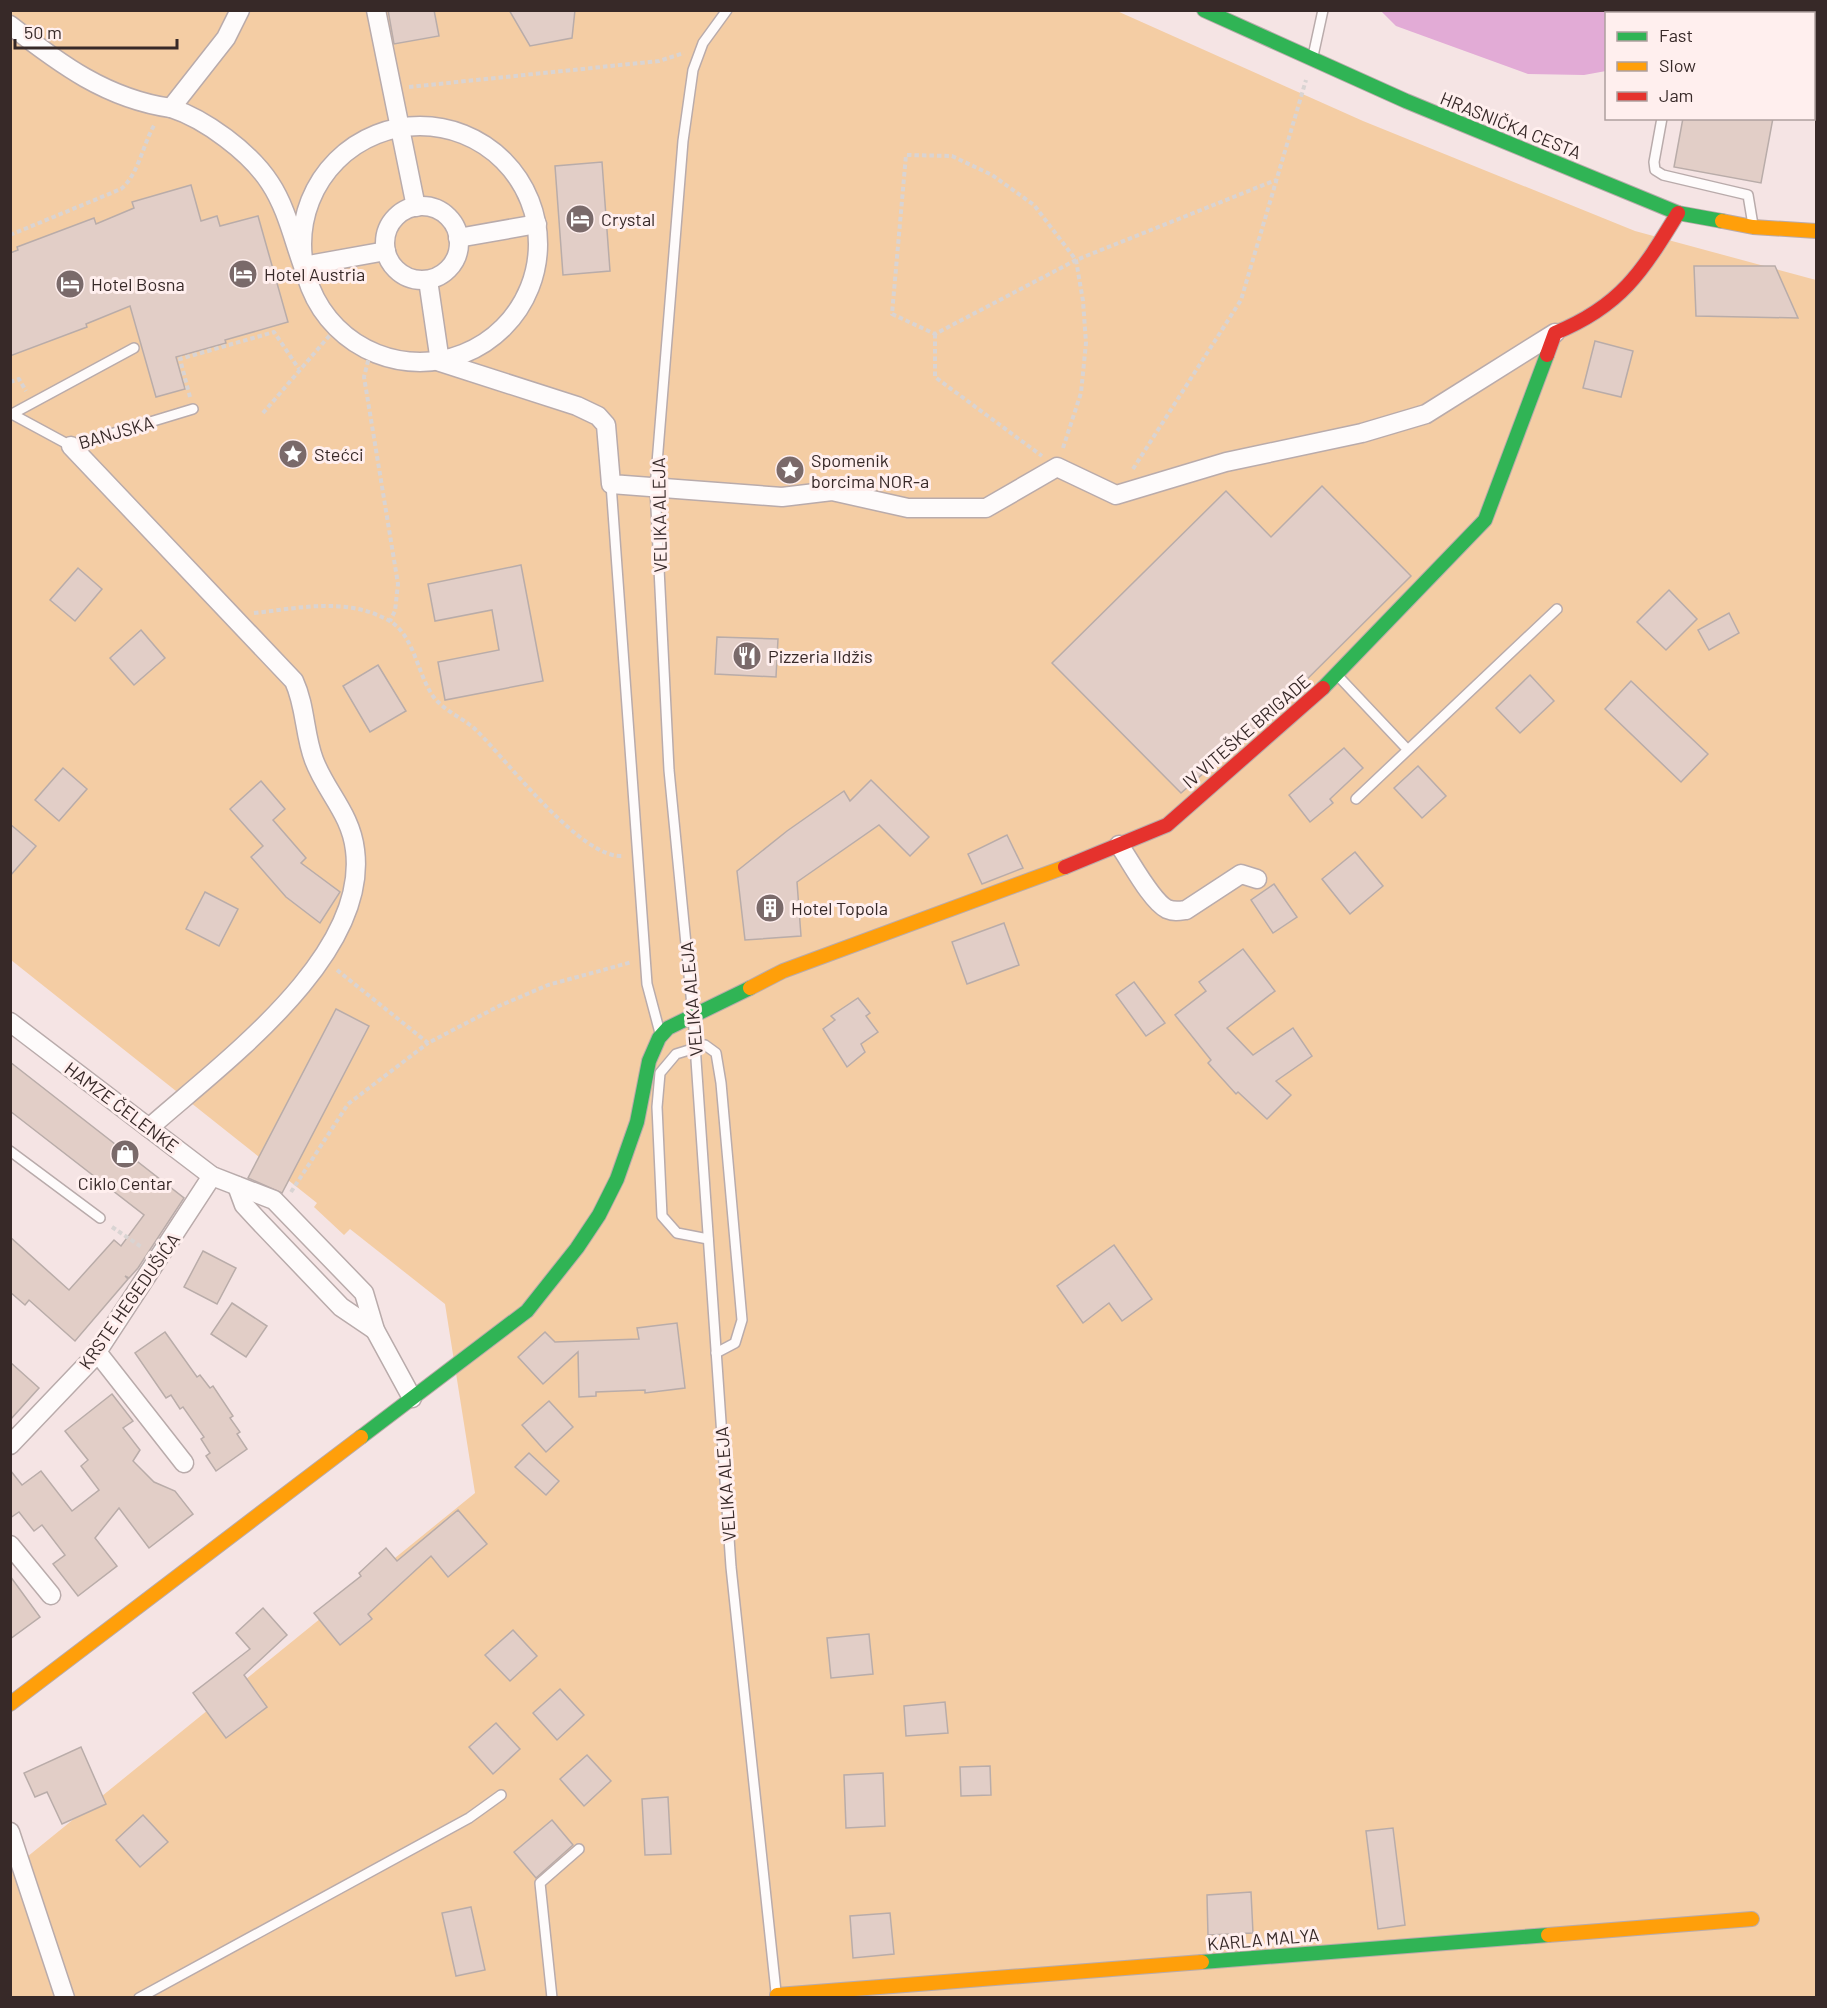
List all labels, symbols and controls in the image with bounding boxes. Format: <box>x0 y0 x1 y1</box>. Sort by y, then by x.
scale bar <box>15 12 177 50</box>
legend <box>1605 12 1815 120</box>
text: 50 m <box>24 21 62 43</box>
text: Fast <box>1659 24 1693 46</box>
text: Slow <box>1659 54 1696 76</box>
text: Jam <box>1659 84 1693 106</box>
street label: HRASNIČKA CESTA <box>1437 87 1585 163</box>
hotel icon: Crystal <box>564 203 596 235</box>
place label: Crystal <box>601 208 655 230</box>
hotel icon: Hotel Austria <box>227 258 259 290</box>
place label: Hotel Austria <box>264 263 365 285</box>
hotel icon: Hotel Bosna <box>54 268 86 300</box>
place label: Hotel Bosna <box>91 273 185 295</box>
street label: BANJSKA <box>76 411 156 453</box>
place icon: Stećci <box>277 438 309 470</box>
place label: Stećci <box>314 443 364 465</box>
place label: Spomenik borcima NOR-a <box>811 449 929 492</box>
place icon: Spomenik borcima NOR-a <box>774 454 806 486</box>
street label: VELIKA ALEJA <box>647 457 671 573</box>
restaurant icon: Pizzeria Ildžis <box>731 640 763 672</box>
place label: Pizzeria Ildžis <box>768 645 873 667</box>
street label: IV VITEŠKE BRIGADE <box>1178 669 1314 793</box>
building icon: Hotel Topola <box>754 892 786 924</box>
place label: Hotel Topola <box>791 897 888 919</box>
street label: VELIKA ALEJA <box>675 941 707 1057</box>
street label: HAMZE ČELENKE <box>61 1057 183 1157</box>
shop icon: Ciklo Centar <box>109 1138 141 1170</box>
place label: Ciklo Centar <box>78 1172 173 1194</box>
street label: KRSTE HEGEDUŠIĆA <box>74 1229 184 1373</box>
street label: VELIKA ALEJA <box>710 1426 740 1542</box>
street label: KARLA MALYA <box>1206 1923 1320 1955</box>

